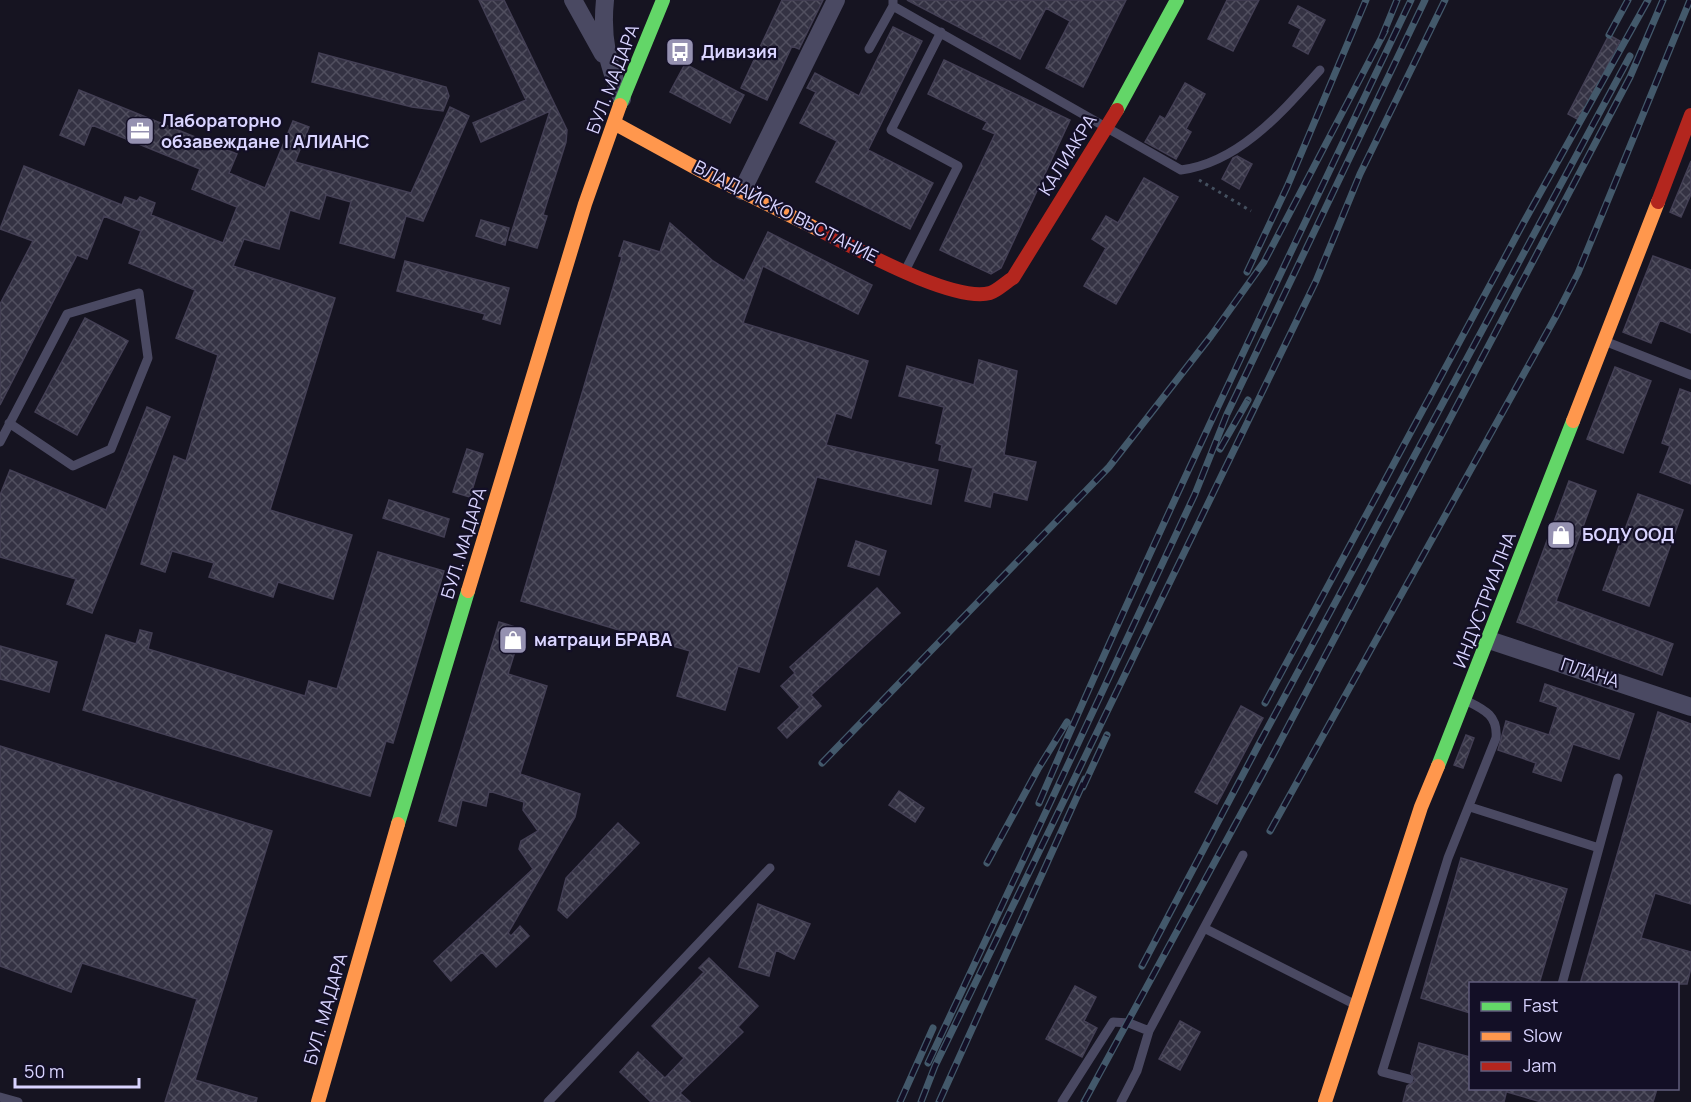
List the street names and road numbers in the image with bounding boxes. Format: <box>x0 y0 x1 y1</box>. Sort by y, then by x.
street label: БУЛ. МАДАРА <box>580 20 644 137</box>
street label: КАЛИАКРА <box>1033 109 1102 200</box>
street label: ВЛАДАЙСКО ВЪСТАНИЕ <box>690 154 883 268</box>
street label: БУЛ. МАДАРА <box>435 483 492 601</box>
street label: ИНДУСТРИАЛНА <box>1447 528 1521 671</box>
street label: ПЛАНА <box>1558 651 1623 693</box>
street label: БУЛ. МАДАРА <box>298 949 353 1067</box>

